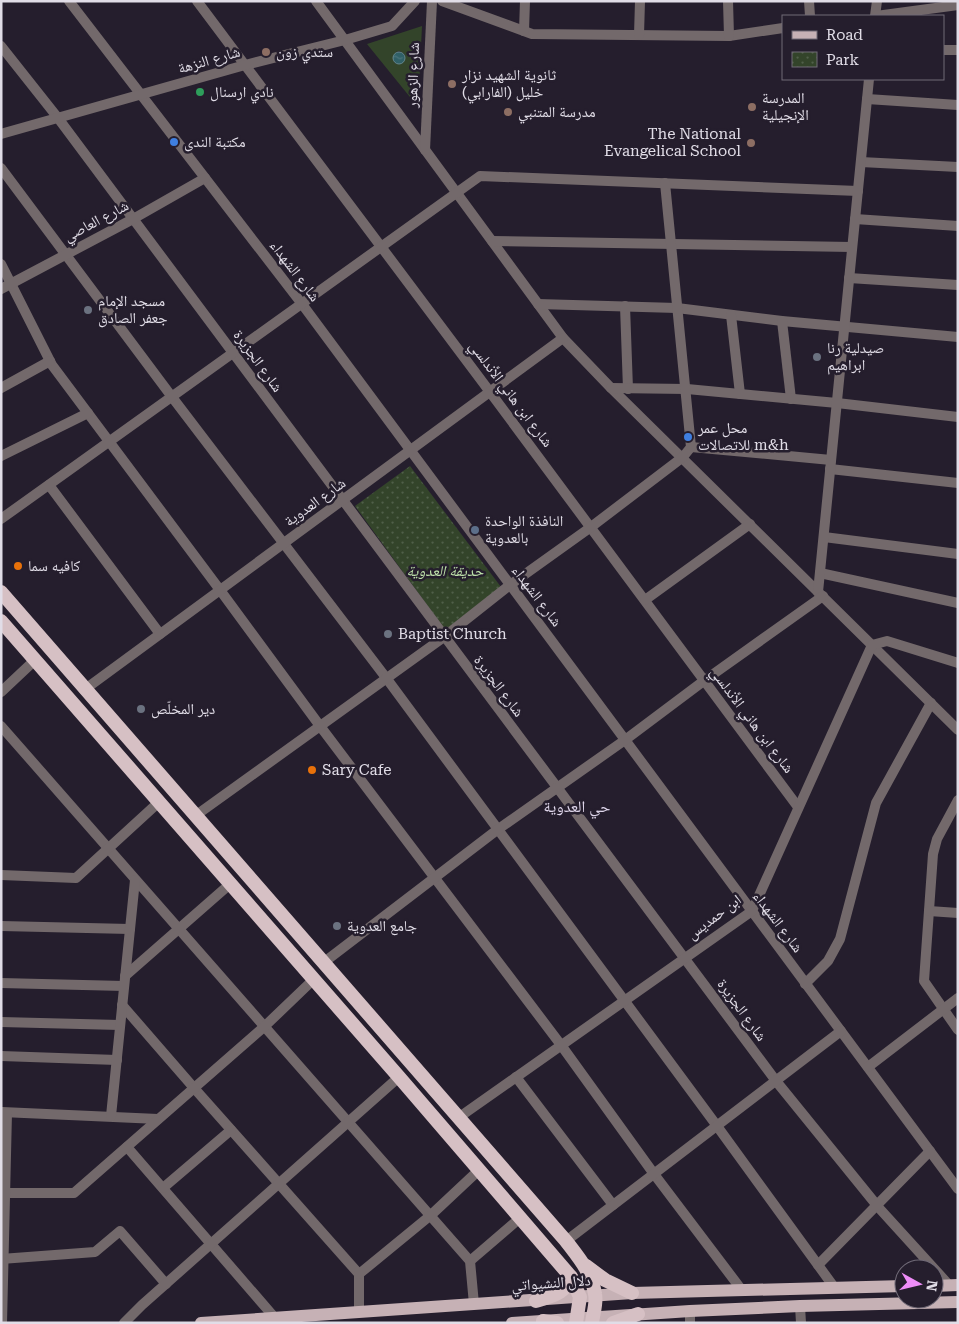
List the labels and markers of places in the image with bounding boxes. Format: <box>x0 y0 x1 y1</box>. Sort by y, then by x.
place label: ستدي زون <box>276 43 333 64</box>
marker: ستدي زون <box>260 46 272 58</box>
place label: ثانوية الشهيد نزار خليل (الفارابي) <box>461 66 556 104</box>
marker: ثانوية الشهيد نزار خليل (الفارابي) <box>446 78 458 90</box>
place label: نادي ارسنال <box>210 83 274 104</box>
marker: نادي ارسنال <box>194 86 206 98</box>
place label: المدرسة الإنجيلية <box>762 89 809 124</box>
marker: المدرسة الإنجيلية <box>746 101 758 113</box>
place label: مدرسة المتنبي <box>518 103 596 124</box>
marker: مدرسة المتنبي <box>502 106 514 118</box>
place label: The National Evangelical School <box>604 125 741 160</box>
place label: مكتبة الندى <box>184 133 246 152</box>
marker: مكتبة الندى <box>168 136 180 148</box>
marker: The National Evangelical School <box>745 137 757 149</box>
place label: مسجد الإمام جعفر الصادق <box>98 292 168 328</box>
marker: مسجد الإمام جعفر الصادق <box>82 304 94 316</box>
place label: صيدلية رنا ابراهيم <box>827 339 884 375</box>
marker: صيدلية رنا ابراهيم <box>811 351 823 363</box>
place label: محل عمر للاتصالات m&h <box>697 419 789 454</box>
marker: محل عمر للاتصالات m&h <box>682 431 694 443</box>
place label: النافذة الواحدة بالعدوية <box>485 512 563 547</box>
marker: النافذة الواحدة بالعدوية <box>469 524 481 536</box>
place label: كافيه سما <box>28 557 80 575</box>
marker: كافيه سما <box>12 560 24 572</box>
place label: Baptist Church <box>398 625 507 643</box>
marker: Baptist Church <box>382 628 394 640</box>
place label: دير المخلّص <box>151 700 215 719</box>
marker: دير المخلّص <box>135 703 147 715</box>
place label: Sary Cafe <box>322 761 392 779</box>
marker: Sary Cafe <box>306 764 318 776</box>
place label: جامع العدوية <box>347 917 418 936</box>
marker: جامع العدوية <box>331 920 343 932</box>

